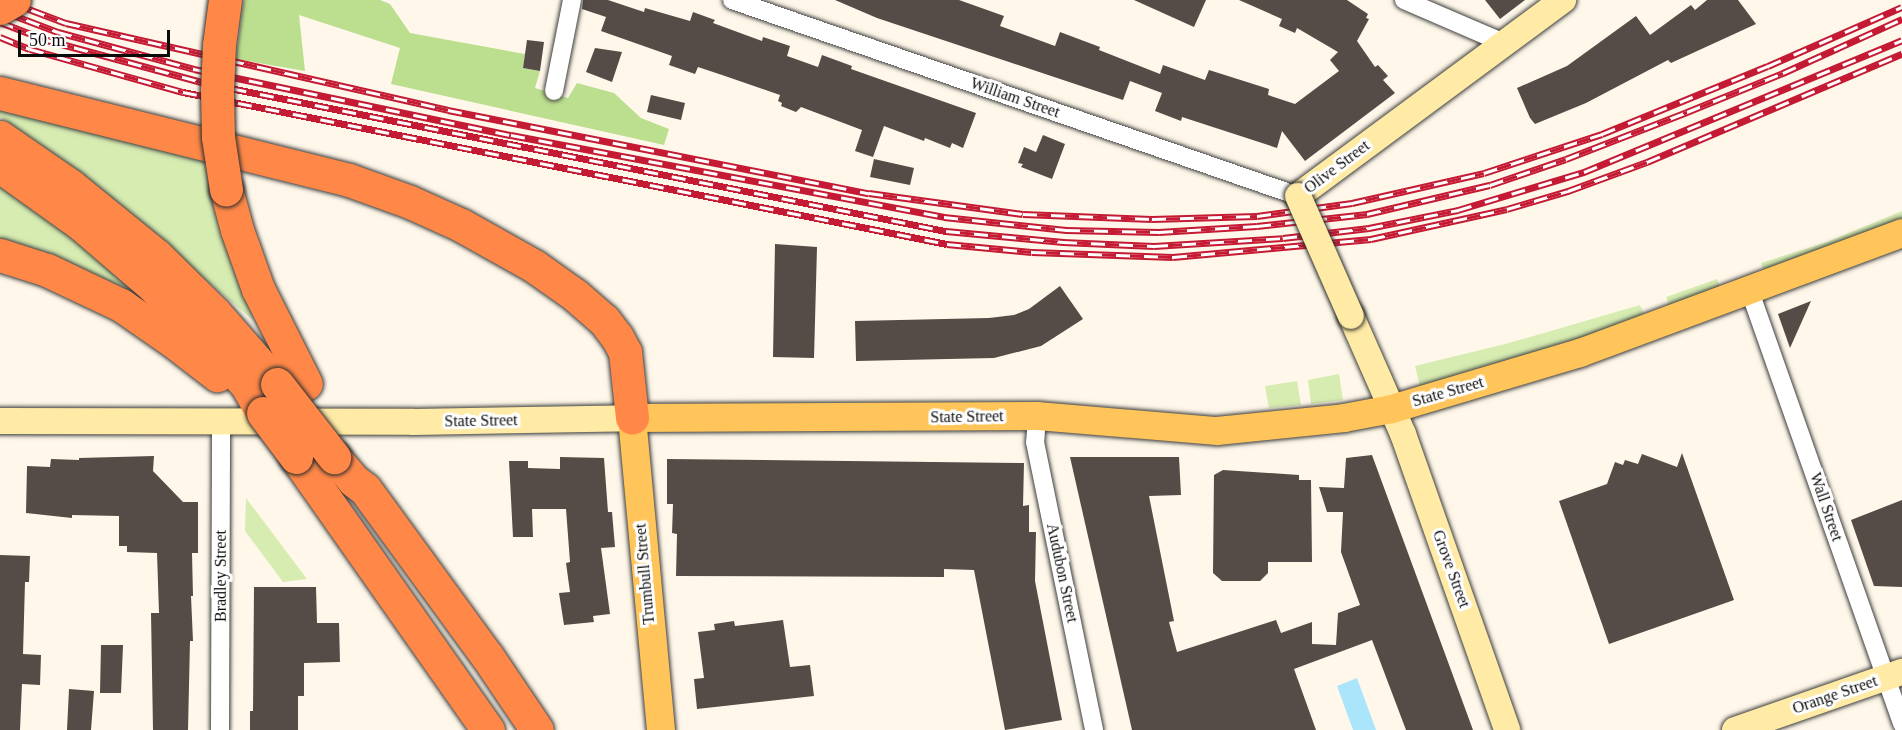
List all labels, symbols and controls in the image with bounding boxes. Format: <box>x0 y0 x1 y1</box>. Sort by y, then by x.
scale bar <box>21 18 172 56</box>
text: 50 m <box>29 30 66 50</box>
street label: William Street <box>968 74 1062 122</box>
street label: Olive Street <box>1301 136 1373 198</box>
street label: State Street <box>1410 373 1486 411</box>
street label: State Street <box>930 407 1004 427</box>
street label: State Street <box>444 411 518 431</box>
street label: Wall Street <box>1805 470 1847 544</box>
street label: Audubon Street <box>1042 522 1082 624</box>
street label: Trumbull Street <box>631 523 659 625</box>
street label: Grove Street <box>1428 528 1474 610</box>
street label: Bradley Street <box>211 530 231 622</box>
street label: Orange Street <box>1790 672 1880 718</box>

